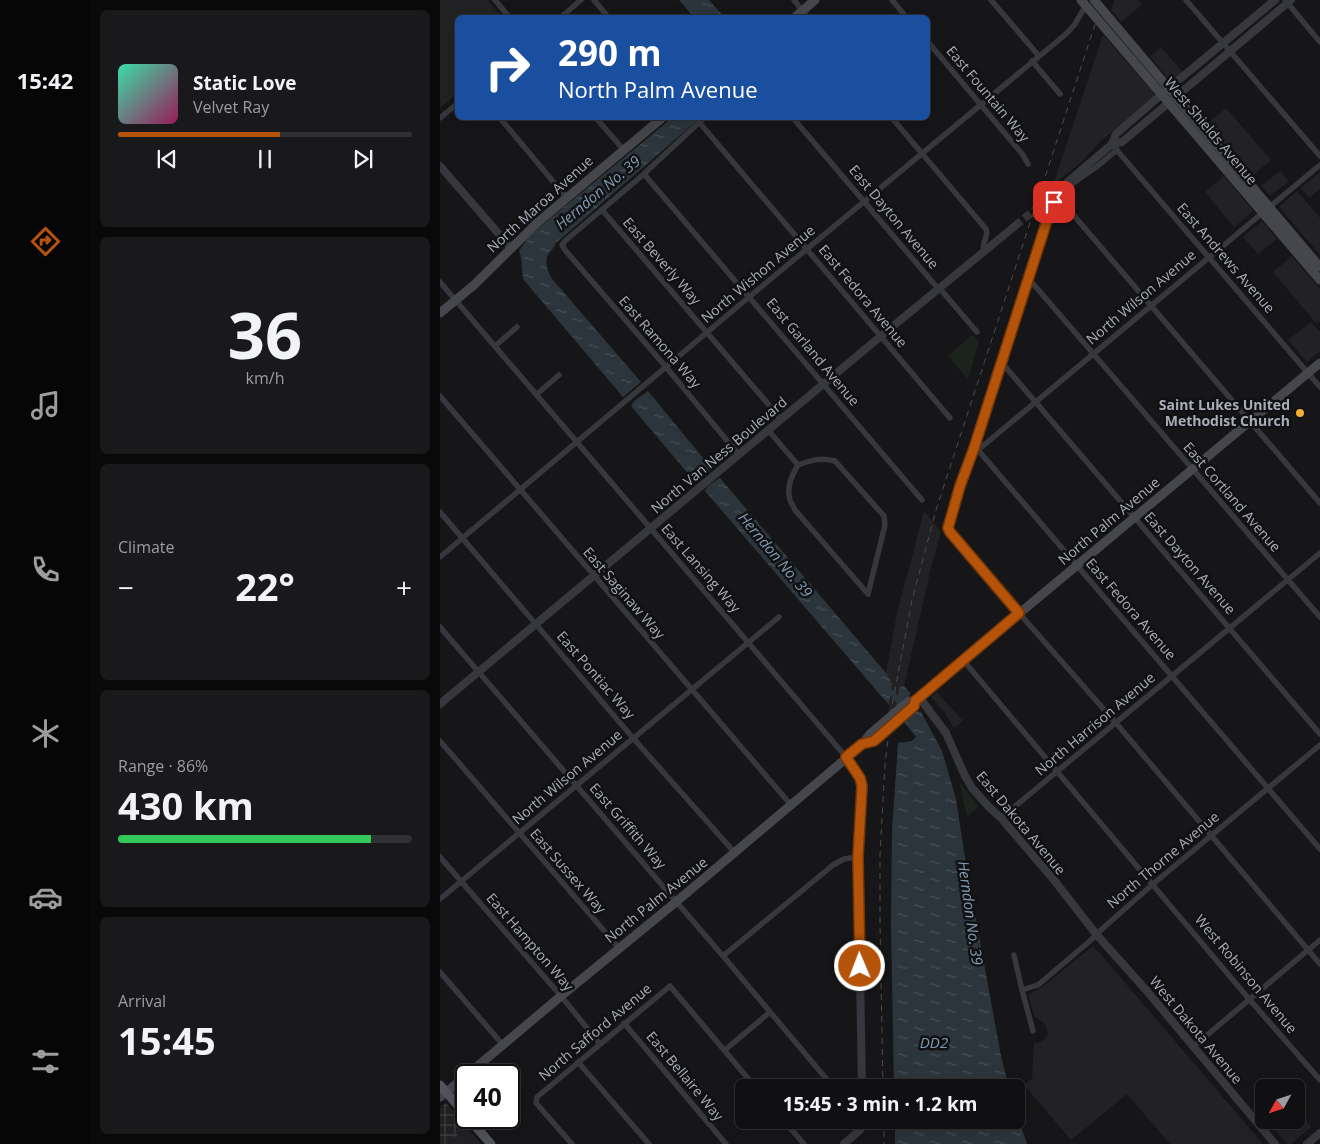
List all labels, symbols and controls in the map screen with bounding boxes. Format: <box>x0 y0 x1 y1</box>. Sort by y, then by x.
text: 290 m <box>558 29 662 76</box>
icon: right <box>475 35 540 100</box>
street label: East Fountain Way <box>943 42 1035 146</box>
text: 15:42 <box>17 65 73 95</box>
text: Static Love <box>193 70 296 96</box>
street label: West Shields Avenue <box>1161 73 1262 189</box>
text: North Palm Avenue <box>558 74 758 104</box>
text: Velvet Ray <box>193 96 269 118</box>
icon: previous <box>153 145 181 173</box>
icon: pause <box>251 145 279 173</box>
icon: next <box>349 145 377 173</box>
street label: North Maroa Avenue <box>483 151 597 256</box>
water label: Herndon No. 39 <box>551 151 644 234</box>
street label: East Dayton Avenue <box>845 161 944 273</box>
pin <box>1033 181 1075 223</box>
icon: arrive <box>1040 188 1068 216</box>
street label: East Andrews Avenue <box>1173 198 1280 317</box>
street label: East Beverly Way <box>619 213 706 309</box>
street label: North Wishon Avenue <box>697 220 819 327</box>
icon: directions <box>28 224 63 259</box>
street label: East Fedora Avenue <box>815 240 912 351</box>
street label: North Wilson Avenue <box>1082 245 1200 348</box>
text: 36 <box>228 290 302 378</box>
street label: East Ramona Way <box>615 292 706 393</box>
street label: East Garland Avenue <box>763 294 864 410</box>
text: km/h <box>246 367 284 389</box>
icon: music <box>28 388 63 423</box>
street label: North Van Ness Boulevard <box>647 392 791 517</box>
place label: Saint Lukes United Methodist Church <box>1159 395 1290 430</box>
marker: Saint Lukes United Methodist Church <box>1294 407 1306 419</box>
street label: East Cortland Avenue <box>1179 438 1285 556</box>
street label: North Palm Avenue <box>1054 472 1164 569</box>
street label: East Dayton Avenue <box>1141 507 1240 618</box>
water label: Herndon No. 39 <box>734 508 817 601</box>
street label: East Lansing Way <box>657 519 746 617</box>
text: Climate <box>118 536 175 558</box>
street label: East Saginaw Way <box>579 543 670 643</box>
icon: phone <box>28 552 63 587</box>
street label: East Fedora Avenue <box>1082 554 1181 664</box>
text: 22° <box>235 560 295 612</box>
text: − <box>118 568 134 606</box>
text: + <box>396 568 412 606</box>
street label: East Pontiac Way <box>553 627 640 723</box>
street label: North Harrison Avenue <box>1031 668 1159 779</box>
icon: climate <box>28 716 63 751</box>
street label: North Wilson Avenue <box>508 725 626 828</box>
text: Range · 86% <box>118 755 208 777</box>
street label: East Dakota Avenue <box>972 767 1070 879</box>
text: 430 km <box>118 779 254 831</box>
street label: East Griffith Way <box>586 779 672 873</box>
street label: North Thorne Avenue <box>1103 807 1223 912</box>
street label: East Sussex Way <box>526 824 611 918</box>
street label: North Palm Avenue <box>600 852 711 947</box>
water label: Herndon No. 39 <box>954 859 988 966</box>
icon: car <box>28 880 63 915</box>
street label: East Hampton Way <box>483 889 579 995</box>
street label: West Robinson Avenue <box>1191 910 1302 1037</box>
position arrow <box>833 939 885 991</box>
street label: West Dakota Avenue <box>1146 972 1247 1088</box>
street label: North Safford Avenue <box>534 979 655 1084</box>
text: Arrival <box>118 990 166 1012</box>
text: 15:45 <box>118 1014 216 1066</box>
street label: East Bellaire Way <box>642 1027 729 1125</box>
water label: DD2 <box>920 1032 948 1052</box>
icon: filters <box>28 1044 63 1079</box>
speed limit sign: 40 <box>455 1064 520 1129</box>
north arrow <box>1255 1079 1305 1129</box>
map controls <box>1255 1079 1305 1129</box>
text: 15:45 · 3 min · 1.2 km <box>783 1091 977 1117</box>

